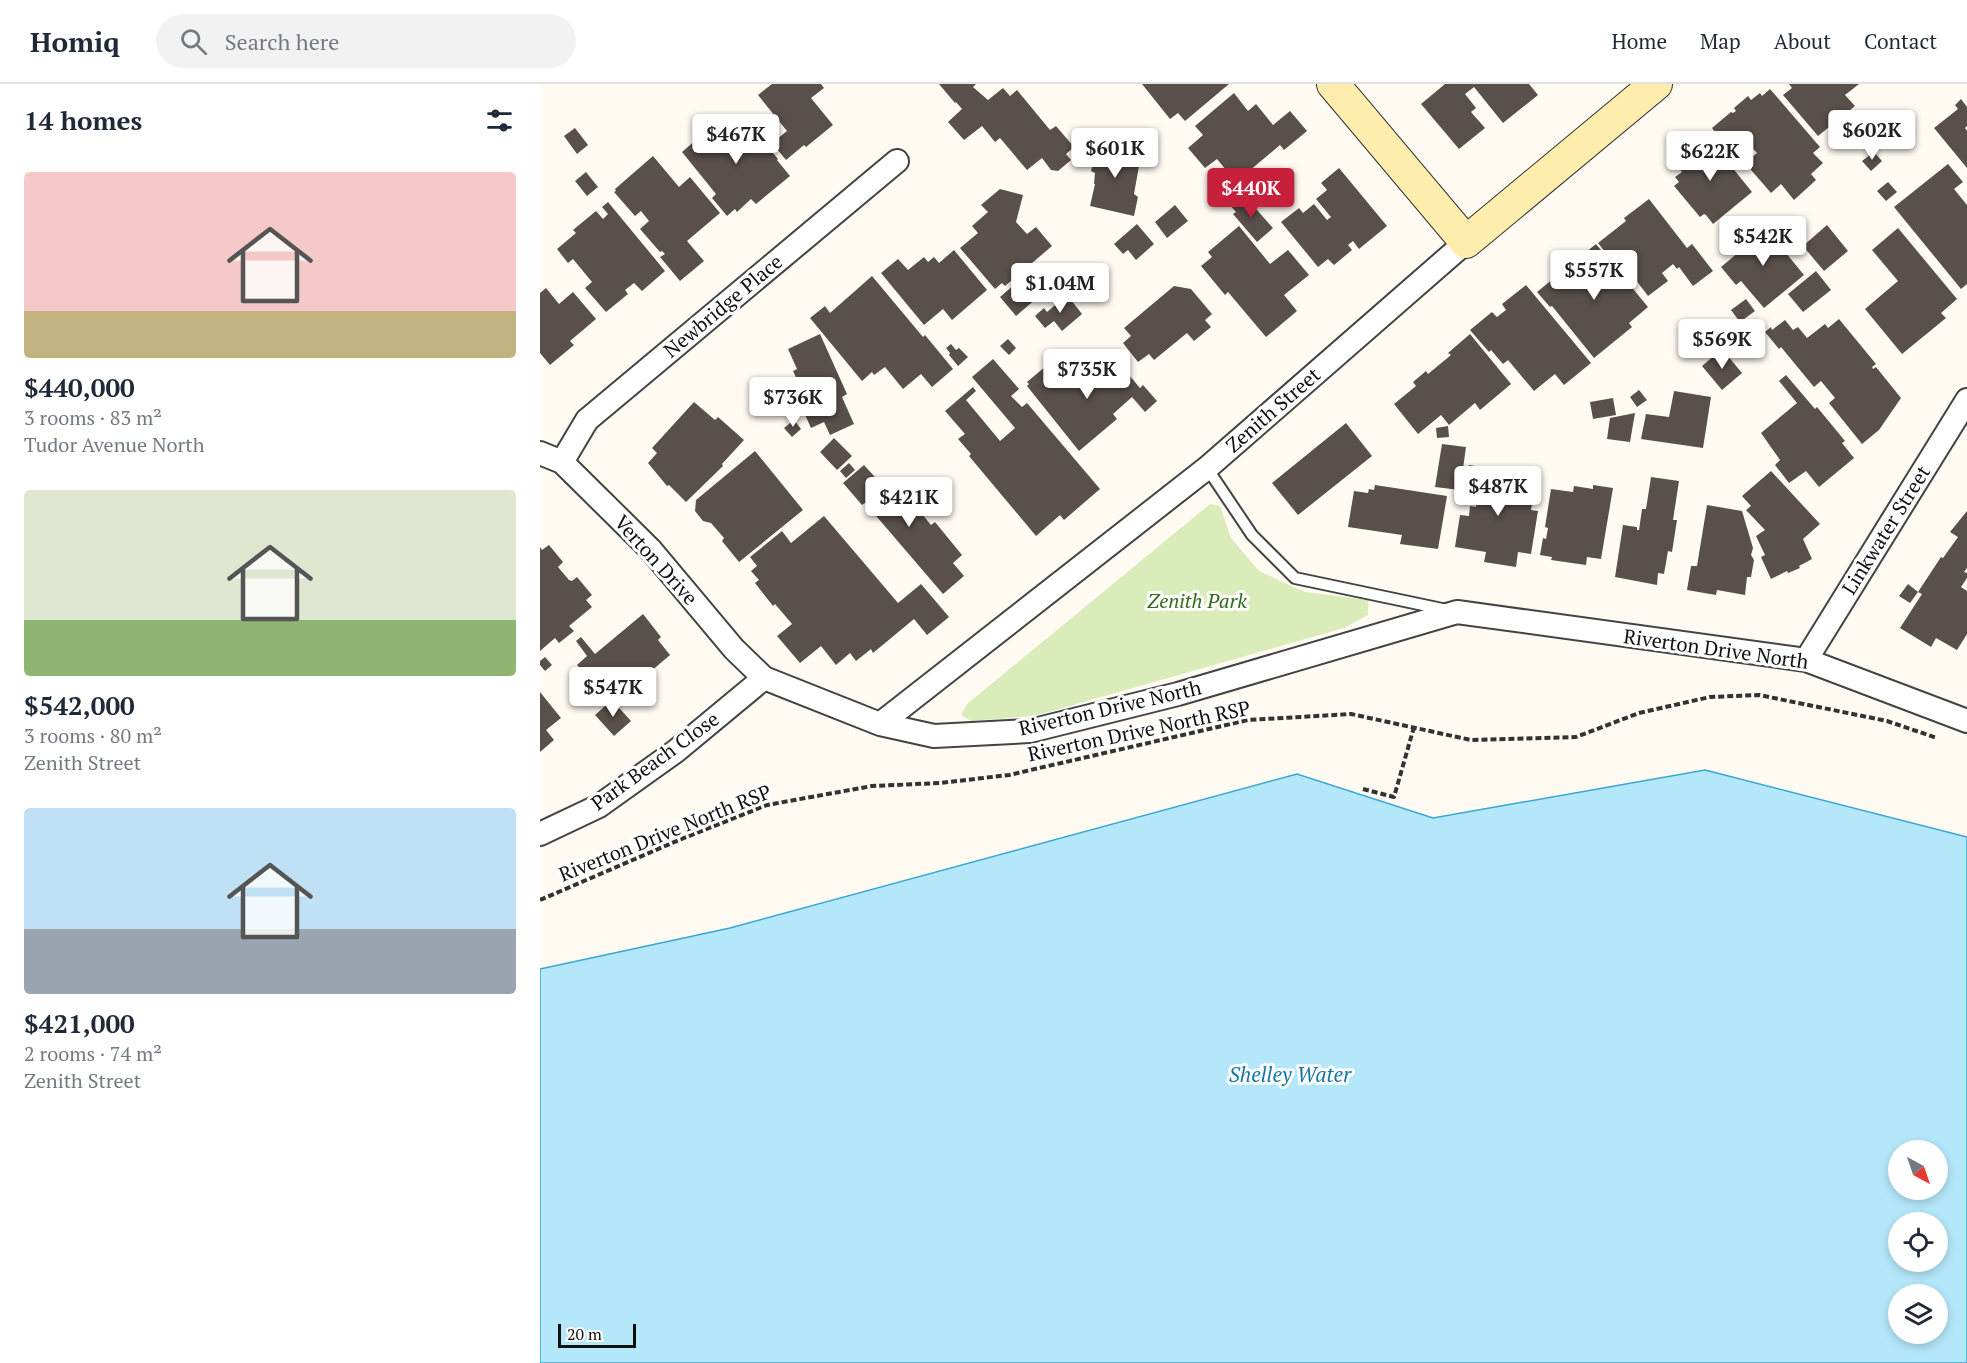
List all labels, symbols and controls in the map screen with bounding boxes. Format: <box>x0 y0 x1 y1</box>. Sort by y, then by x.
search box <box>156 14 576 68</box>
text: Homiq <box>30 23 120 60</box>
icon: search <box>177 25 210 58</box>
text: Search here <box>225 27 339 56</box>
text: Home <box>1611 27 1667 55</box>
text: Map <box>1700 27 1741 55</box>
text: About <box>1774 27 1831 55</box>
text: Contact <box>1864 27 1937 55</box>
text: 14 homes <box>24 103 142 137</box>
icon: filters <box>483 104 516 137</box>
pin: $602K <box>1830 110 1914 161</box>
pin: $467K <box>694 114 778 165</box>
text: $602K <box>1842 116 1902 143</box>
text: $467K <box>706 120 766 147</box>
pin: $601K <box>1073 128 1157 179</box>
pin: $622K <box>1668 131 1752 182</box>
text: $601K <box>1085 134 1145 161</box>
text: $622K <box>1680 137 1740 164</box>
pin: $440K <box>1209 168 1293 219</box>
text: $440K <box>1221 174 1281 201</box>
icon: home <box>216 211 324 319</box>
pin: $542K <box>1721 216 1805 267</box>
text: $542K <box>1733 222 1793 249</box>
street label: Newbridge Place <box>658 248 788 363</box>
pin: $557K <box>1552 250 1636 301</box>
text: $557K <box>1564 256 1624 283</box>
pin: $1.04M <box>1011 263 1109 314</box>
text: $1.04M <box>1025 269 1095 296</box>
pin: $569K <box>1680 319 1764 370</box>
text: $569K <box>1692 325 1752 352</box>
pin: $735K <box>1045 349 1129 400</box>
text: $735K <box>1057 355 1117 382</box>
street label: Zenith Street <box>1220 361 1326 458</box>
text: $440,000 <box>24 370 135 404</box>
pin: $736K <box>751 377 835 428</box>
text: $736K <box>763 383 823 410</box>
text: 3 rooms · 83 m² <box>24 404 162 431</box>
text: Tudor Avenue North <box>24 431 204 458</box>
street label: Linkwater Street <box>1835 460 1936 599</box>
pin: $487K <box>1456 466 1540 517</box>
text: $487K <box>1468 472 1528 499</box>
pin: $421K <box>867 477 951 528</box>
text: $421K <box>879 483 939 510</box>
street label: Verton Drive <box>609 509 704 611</box>
icon: home <box>216 529 324 637</box>
park label: Zenith Park <box>1147 587 1247 614</box>
street label: Riverton Drive North <box>1622 622 1811 675</box>
pin: $547K <box>571 667 655 718</box>
text: $547K <box>583 673 643 700</box>
street label: Riverton Drive North <box>1016 673 1204 742</box>
text: $542,000 <box>24 688 135 722</box>
street label: Riverton Drive North RSP <box>1025 694 1253 767</box>
street label: Park Beach Close <box>585 705 724 816</box>
text: 3 rooms · 80 m² <box>24 722 162 749</box>
text: Zenith Street <box>24 749 141 776</box>
street label: Riverton Drive North RSP <box>555 778 775 888</box>
icon: home <box>216 847 324 955</box>
text: $421,000 <box>24 1006 135 1040</box>
text: 2 rooms · 74 m² <box>24 1040 162 1067</box>
water label: Shelley Water <box>1229 1060 1352 1088</box>
text: Zenith Street <box>24 1067 141 1094</box>
north arrow <box>1888 1140 1948 1200</box>
map controls <box>1888 1140 1948 1344</box>
button: locate <box>1888 1212 1948 1272</box>
button: layers <box>1888 1284 1948 1344</box>
scale bar <box>558 1321 636 1348</box>
text: 20 m <box>567 1323 602 1345</box>

